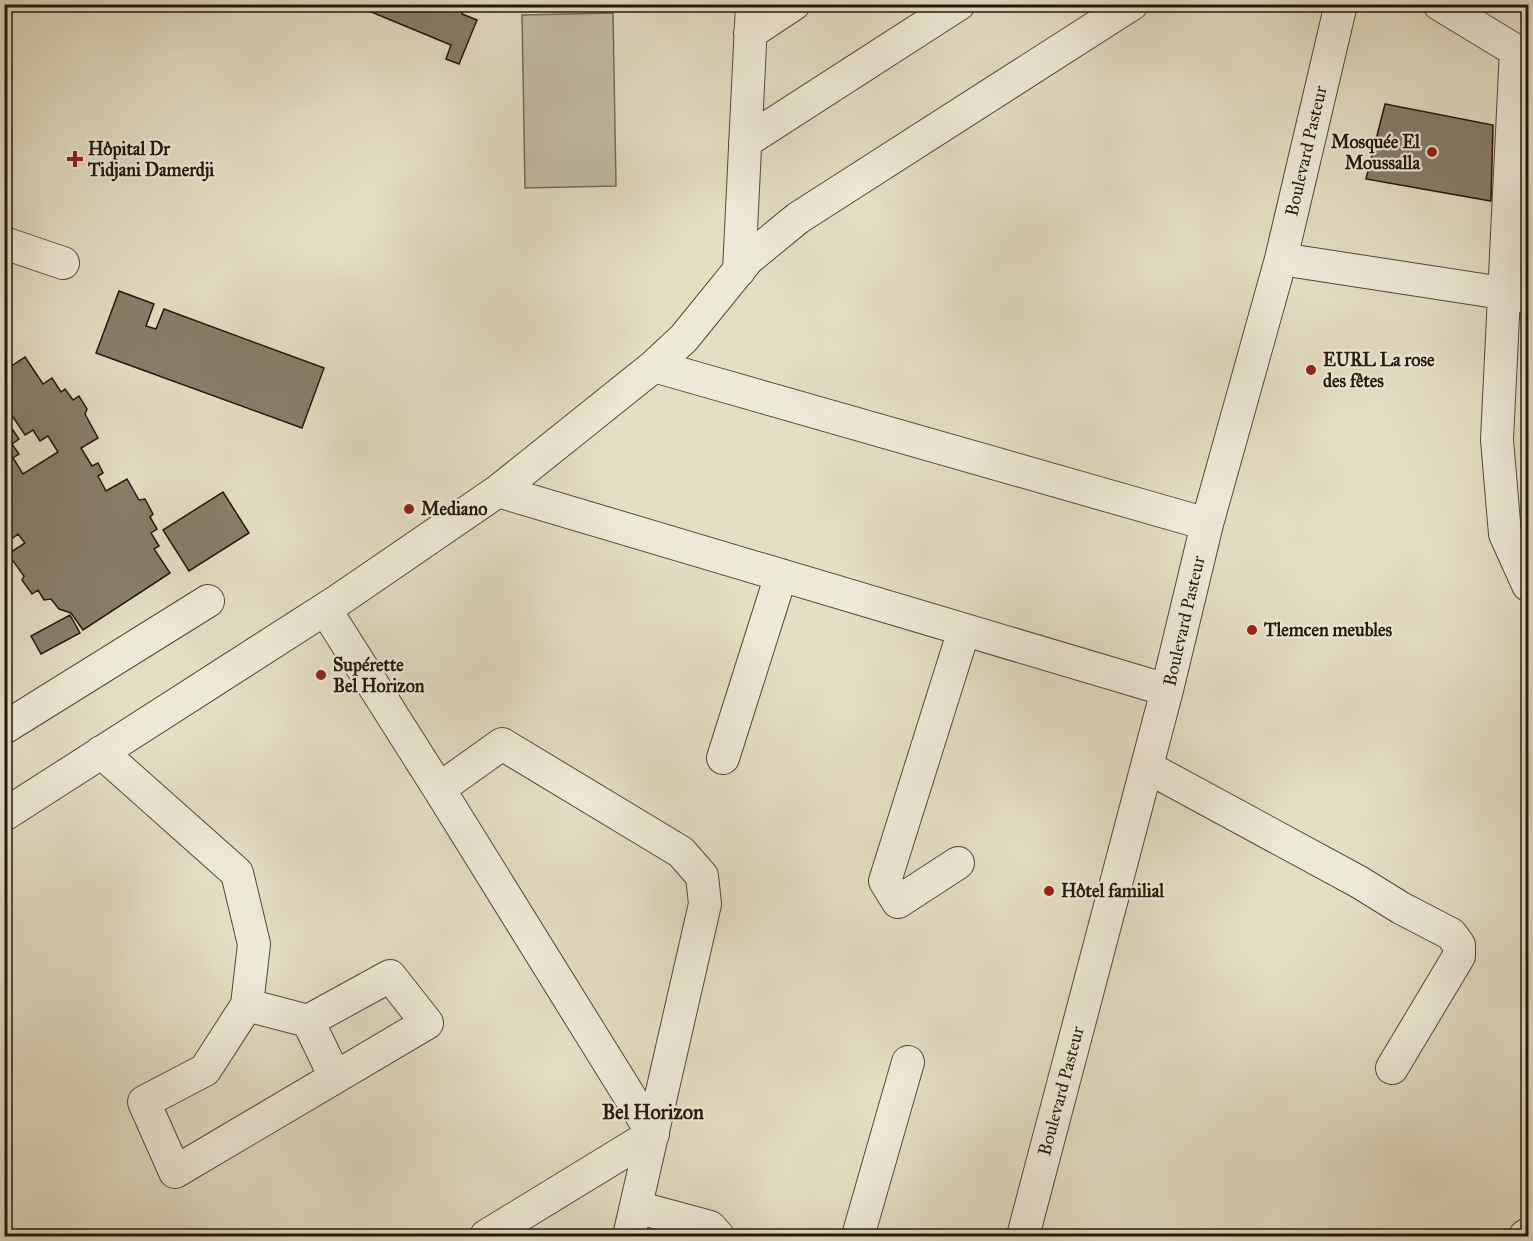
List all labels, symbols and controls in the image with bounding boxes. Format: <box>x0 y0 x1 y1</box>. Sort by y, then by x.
street label: Boulevard Pasteur <box>1280 83 1332 218</box>
place label: Mosquée El Moussalla <box>1331 131 1421 174</box>
place label: Hôpital Dr Tidjani Damerdji <box>87 138 215 182</box>
marker: Mosquée El Moussalla <box>1425 145 1439 159</box>
marker: Hôpital Dr Tidjani Damerdji <box>66 150 84 168</box>
place label: EURL La rose des fêtes <box>1323 349 1435 392</box>
marker: EURL La rose des fêtes <box>1304 363 1318 377</box>
place label: Mediano <box>421 498 487 520</box>
marker: Mediano <box>402 502 416 516</box>
street label: Boulevard Pasteur <box>1158 553 1210 688</box>
place label: Tlemcen meubles <box>1263 619 1393 641</box>
marker: Tlemcen meubles <box>1245 623 1259 637</box>
place label: Supérette Bel Horizon <box>333 654 425 697</box>
marker: Supérette Bel Horizon <box>314 668 328 682</box>
place label: Hôtel familial <box>1061 880 1165 902</box>
marker: Hôtel familial <box>1042 884 1056 898</box>
street label: Boulevard Pasteur <box>1033 1024 1089 1158</box>
district label: Bel Horizon <box>602 1100 704 1124</box>

